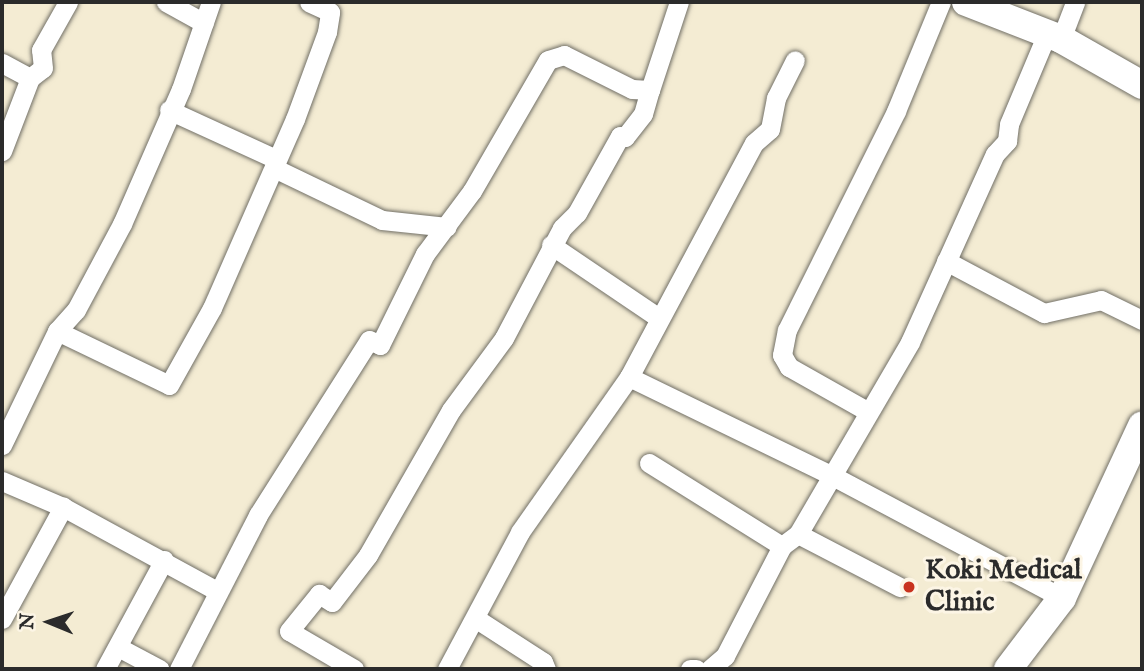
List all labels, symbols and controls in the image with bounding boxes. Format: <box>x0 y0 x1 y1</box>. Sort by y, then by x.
place label: Koki Medical Clinic <box>925 554 1082 620</box>
marker: Koki Medical Clinic <box>899 577 919 597</box>
north arrow <box>14 587 84 657</box>
text: N <box>16 613 40 630</box>

